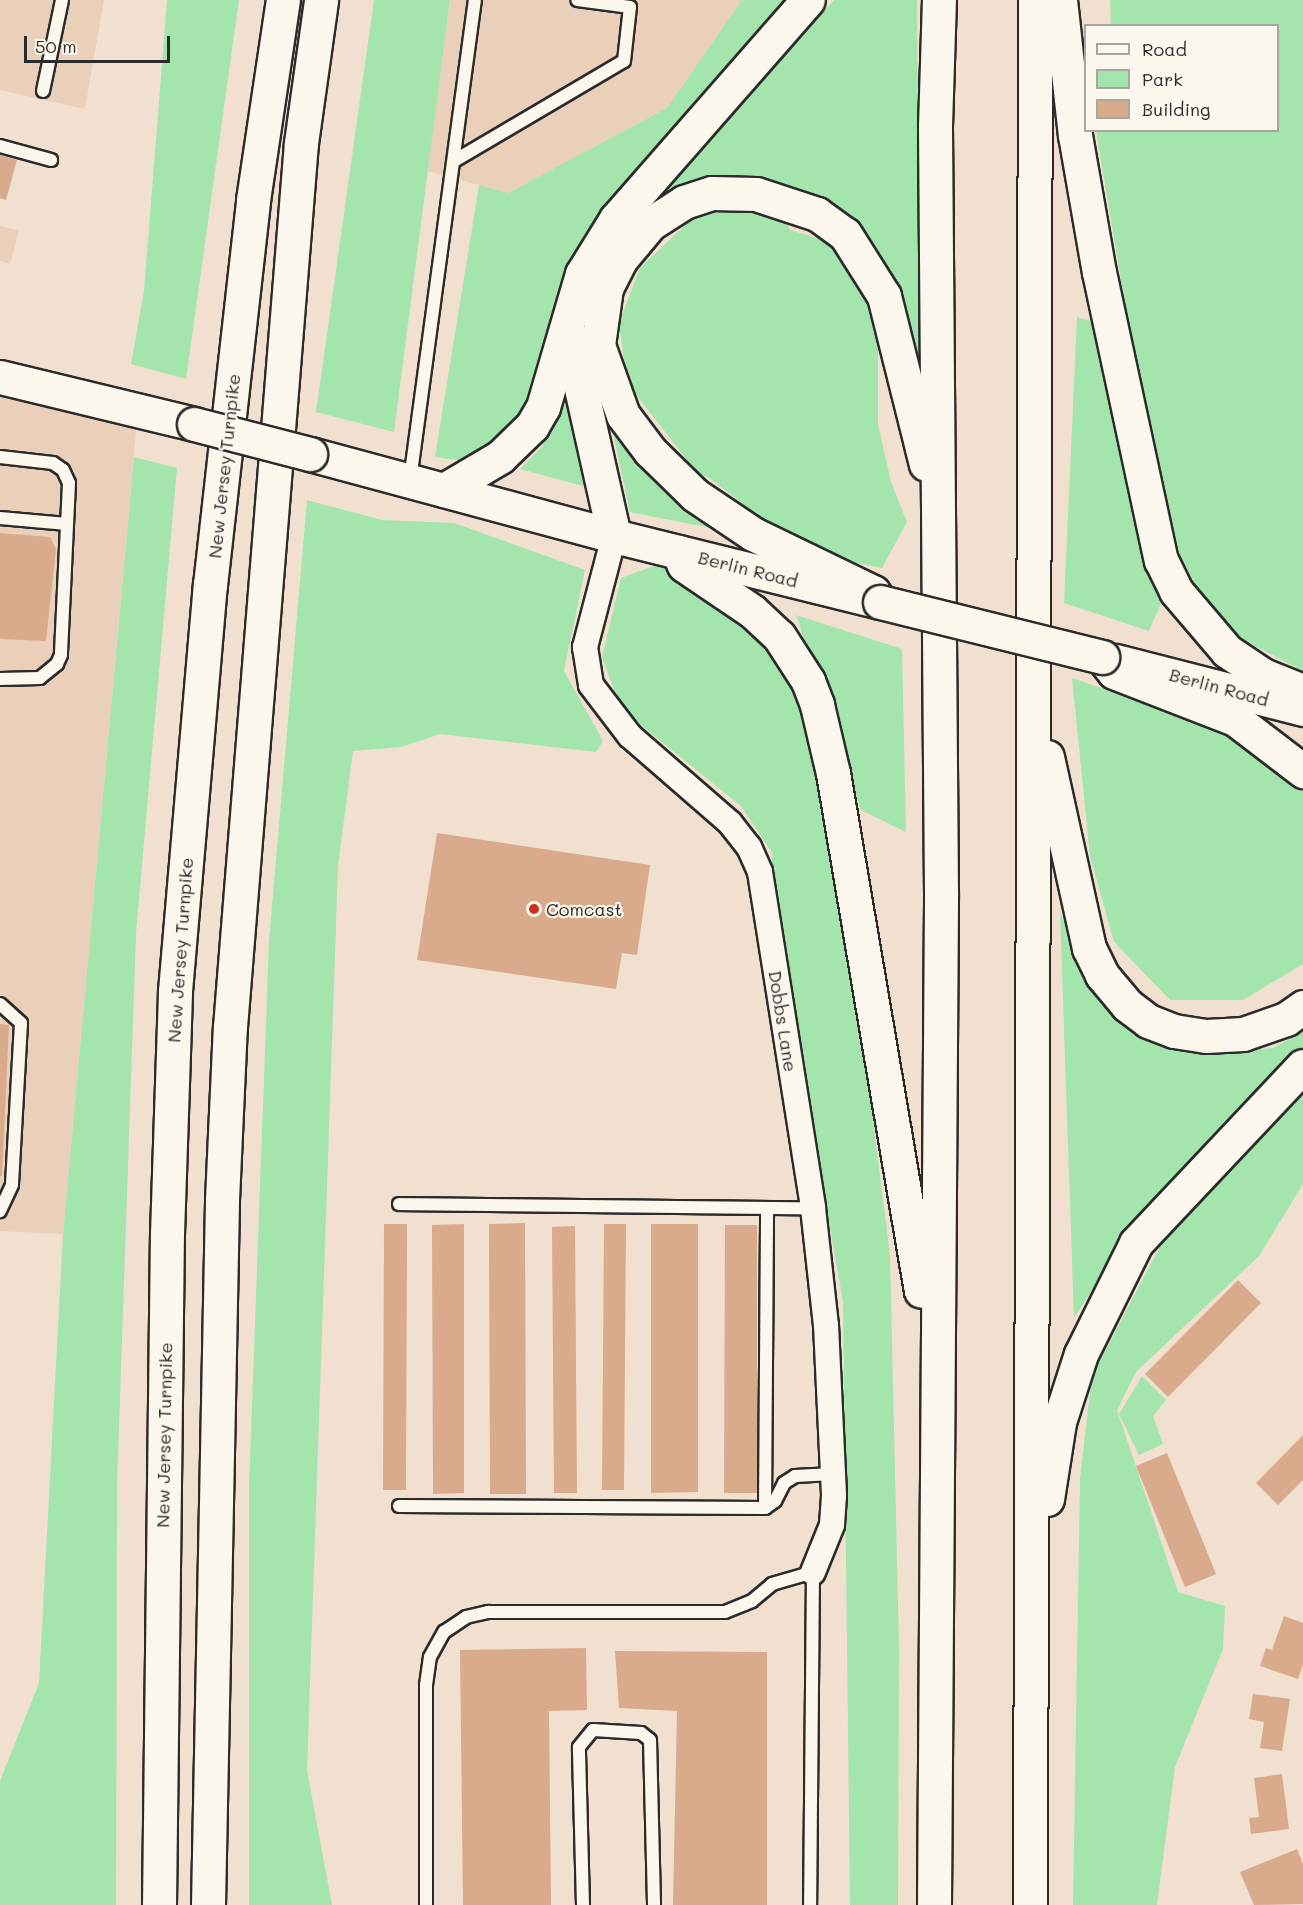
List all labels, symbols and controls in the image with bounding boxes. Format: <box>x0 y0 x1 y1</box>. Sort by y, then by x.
scale bar <box>27 24 172 62</box>
legend <box>1084 24 1279 132</box>
text: 50 m <box>35 34 77 58</box>
text: Road <box>1142 37 1187 61</box>
text: Park <box>1142 67 1183 91</box>
text: Building <box>1142 97 1210 121</box>
street label: New Jersey Turnpike <box>204 373 244 559</box>
street label: Berlin Road <box>696 546 800 592</box>
street label: Berlin Road <box>1167 663 1271 711</box>
street label: New Jersey Turnpike <box>163 857 197 1043</box>
place label: Comcast <box>546 898 622 920</box>
marker: Comcast <box>527 902 541 916</box>
street label: Dobbs Lane <box>764 969 802 1073</box>
street label: New Jersey Turnpike <box>152 1342 176 1528</box>

